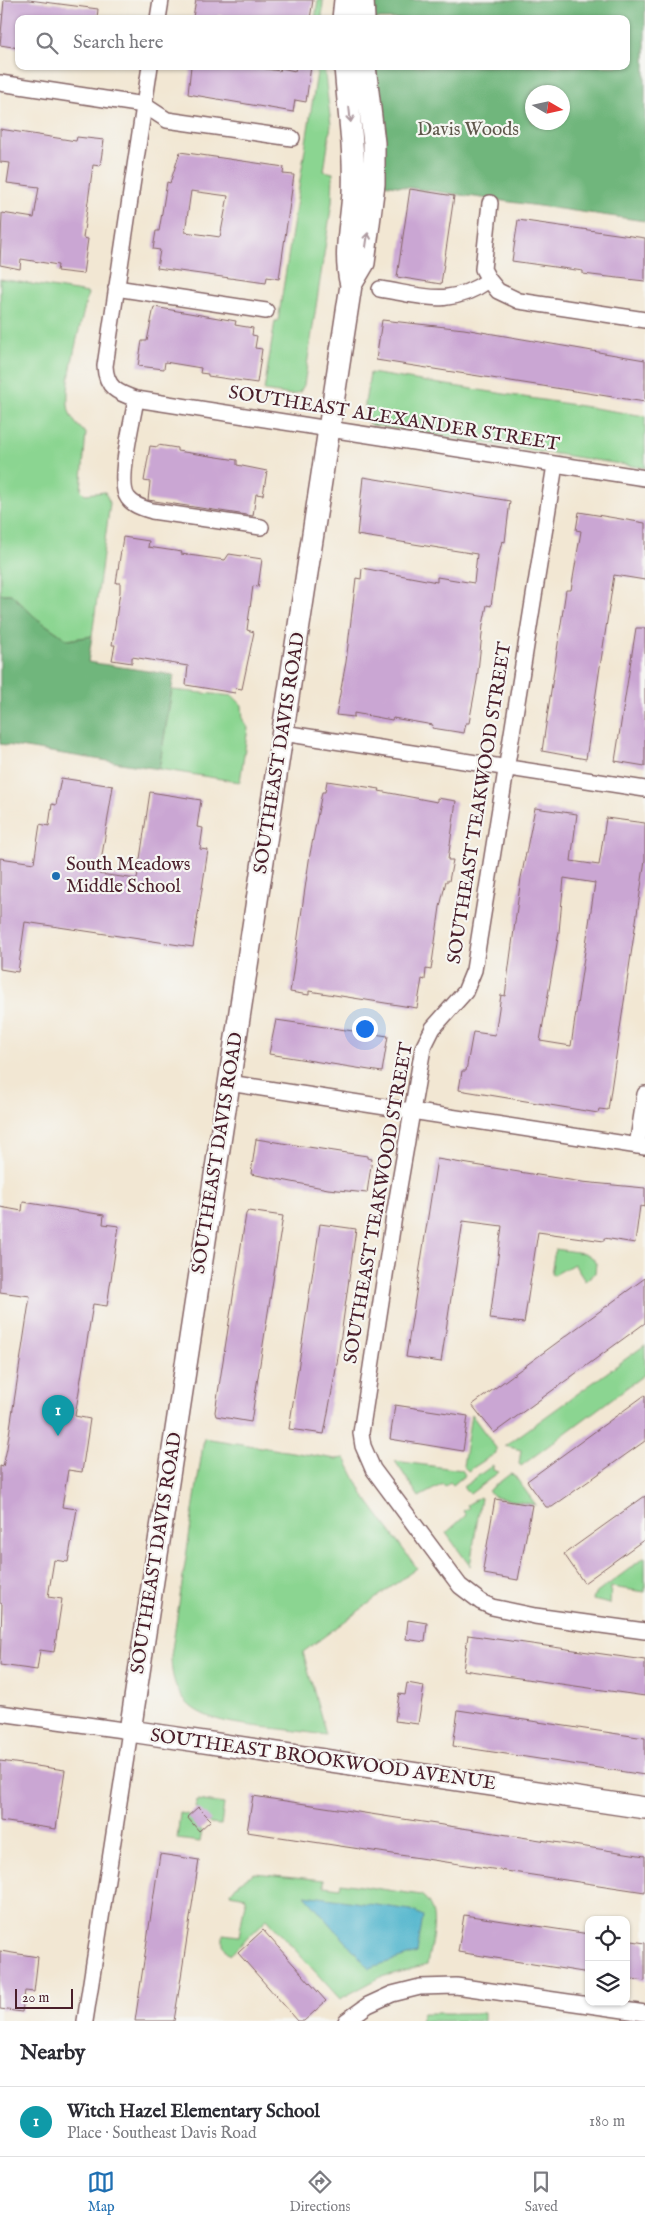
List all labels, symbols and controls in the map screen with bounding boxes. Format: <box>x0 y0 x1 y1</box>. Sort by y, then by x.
search box <box>15 15 630 70</box>
icon: search <box>33 29 61 57</box>
text: Search here <box>73 31 164 55</box>
north arrow <box>525 85 570 130</box>
one-way arrow <box>345 106 354 122</box>
park label: Davis Woods <box>417 118 519 142</box>
one-way arrow <box>362 233 372 249</box>
street label: SOUTHEAST ALEXANDER STREET <box>227 381 561 457</box>
street label: SOUTHEAST DAVIS ROAD <box>249 630 311 876</box>
street label: SOUTHEAST TEAKWOOD STREET <box>443 640 517 966</box>
place label: South Meadows Middle School <box>66 853 191 899</box>
marker: South Meadows Middle School <box>50 870 62 882</box>
your location <box>352 1016 378 1042</box>
street label: SOUTHEAST DAVIS ROAD <box>187 1030 249 1276</box>
street label: SOUTHEAST TEAKWOOD STREET <box>339 1040 419 1365</box>
pin: 1 <box>42 1395 74 1436</box>
street label: SOUTHEAST DAVIS ROAD <box>126 1430 188 1676</box>
street label: SOUTHEAST BROOKWOOD AVENUE <box>149 1724 497 1796</box>
map controls <box>585 1916 630 2006</box>
button: locate <box>585 1916 630 1961</box>
button: layers <box>585 1961 630 2006</box>
scale bar <box>15 1986 72 2009</box>
text: 20 m <box>22 1989 49 2007</box>
text: Nearby <box>20 2040 85 2067</box>
text: Witch Hazel Elementary School <box>67 2100 320 2124</box>
text: 1 <box>33 2112 39 2132</box>
text: 180 m <box>589 2112 625 2132</box>
text: Place · Southeast Davis Road <box>67 2124 256 2144</box>
tab: Map <box>87 2168 115 2216</box>
tab: Directions <box>289 2168 350 2216</box>
tab: Saved <box>525 2168 558 2216</box>

